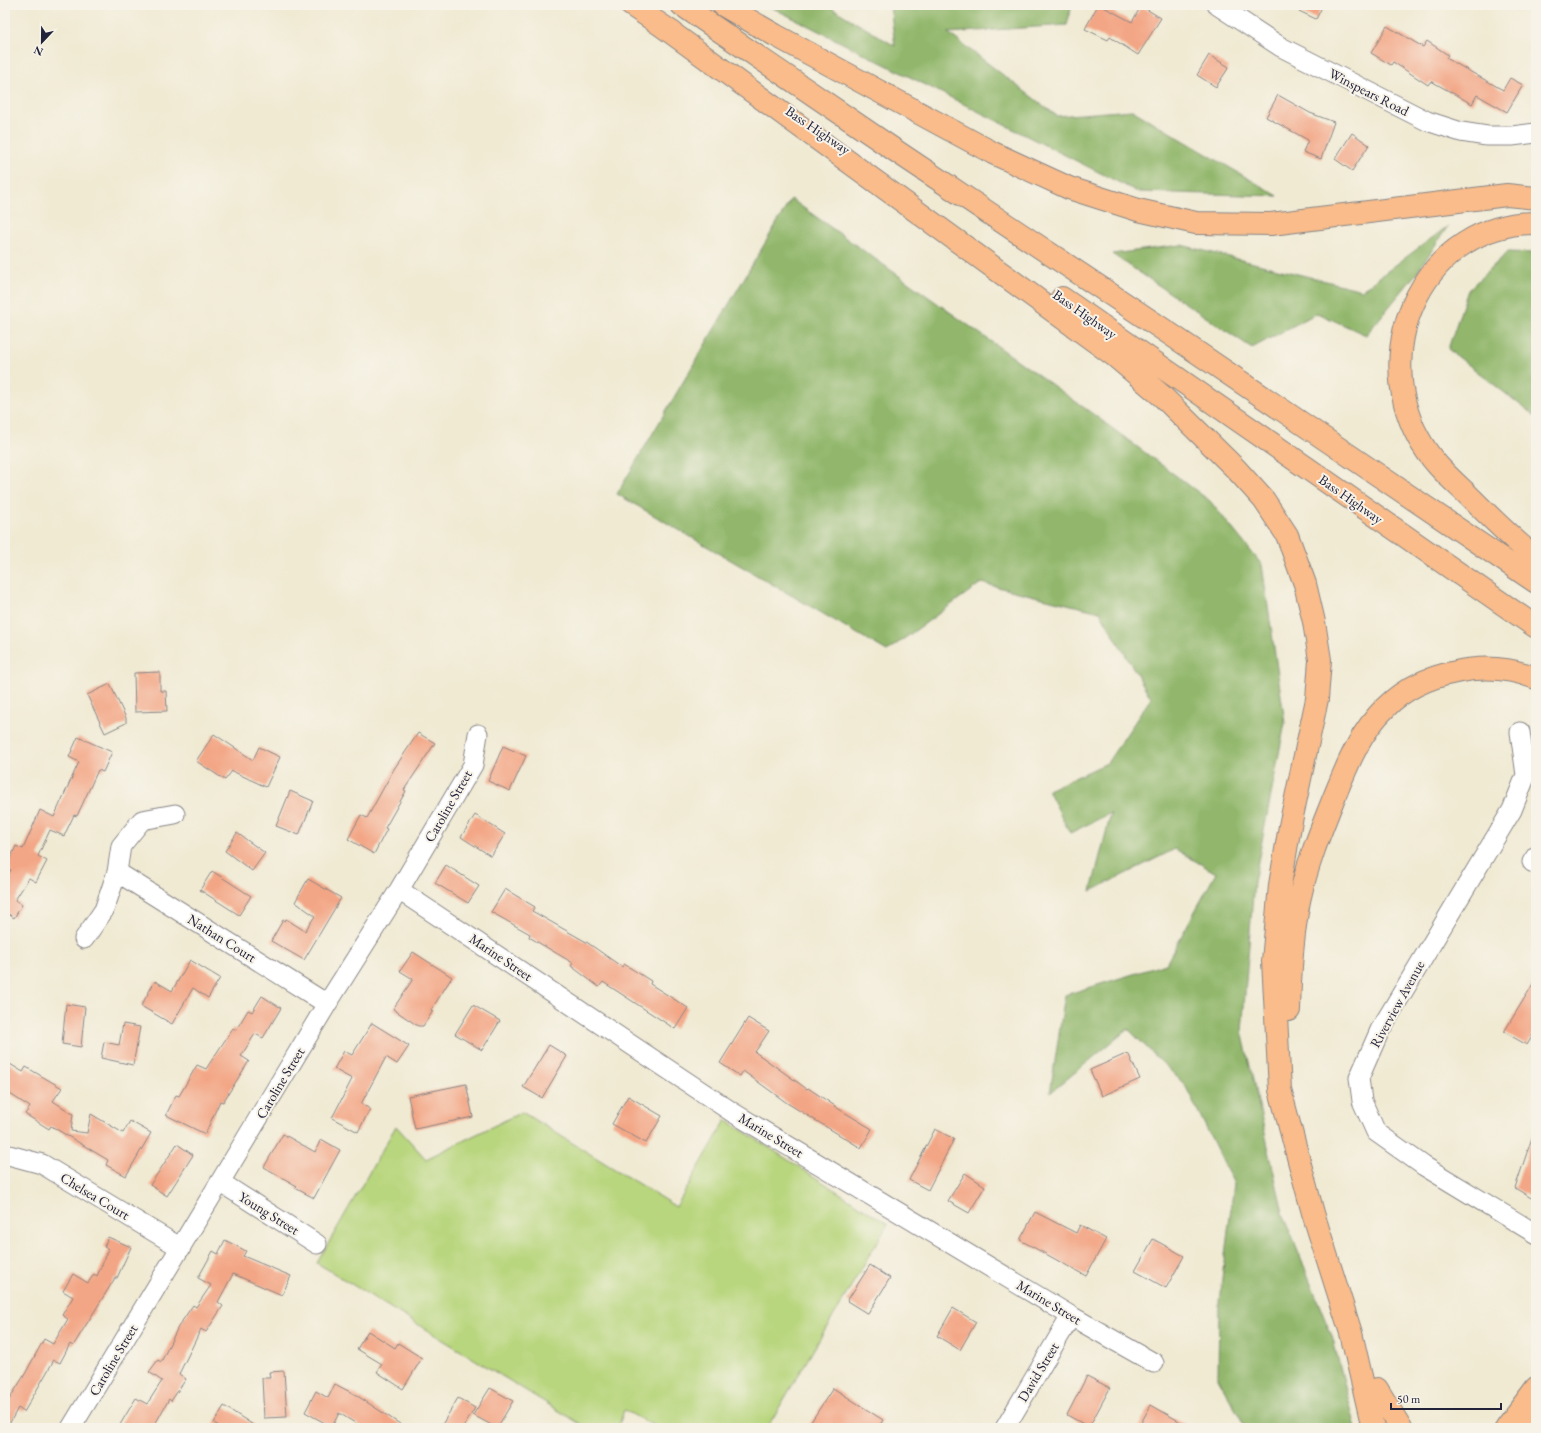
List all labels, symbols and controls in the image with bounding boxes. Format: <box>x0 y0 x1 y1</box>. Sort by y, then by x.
north arrow <box>22 22 62 62</box>
text: N <box>31 43 45 59</box>
street label: Winspears Road <box>1326 64 1413 120</box>
street label: Bass Highway <box>782 102 855 159</box>
street label: Bass Highway <box>1049 285 1121 343</box>
street label: Bass Highway <box>1315 470 1387 528</box>
street label: Caroline Street <box>420 766 476 845</box>
street label: Nathan Court <box>184 910 260 966</box>
street label: Marine Street <box>466 929 537 985</box>
street label: Riverview Avenue <box>1366 957 1429 1051</box>
street label: Caroline Street <box>252 1044 309 1122</box>
street label: Marine Street <box>735 1109 807 1162</box>
street label: Chelsea Court <box>57 1168 133 1224</box>
street label: Young Street <box>235 1187 303 1239</box>
street label: Marine Street <box>1013 1276 1085 1329</box>
street label: Caroline Street <box>85 1321 142 1399</box>
street label: David Street <box>1013 1339 1063 1405</box>
scale bar <box>1391 1385 1501 1411</box>
text: 50 m <box>1397 1391 1421 1407</box>

